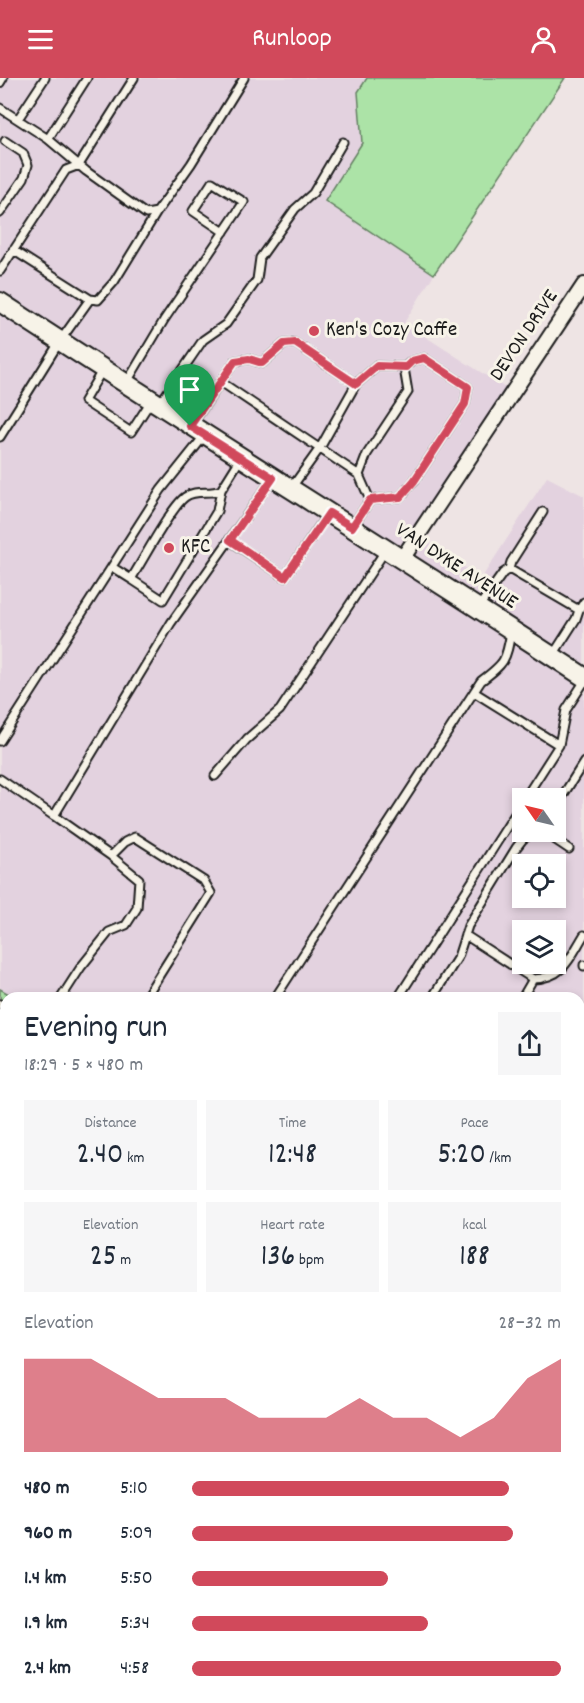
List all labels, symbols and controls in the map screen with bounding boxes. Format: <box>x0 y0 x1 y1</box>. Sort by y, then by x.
text: Runloop <box>252 20 332 59</box>
icon: menu <box>24 23 57 56</box>
icon: person <box>527 23 560 56</box>
street label: DEVON DRIVE <box>483 284 567 388</box>
place label: Ken's Cozy Caffe <box>326 316 457 346</box>
marker: Ken's Cozy Caffe <box>307 324 321 338</box>
pin <box>164 364 215 426</box>
icon: arrive <box>173 373 206 406</box>
street label: VAN DYKE AVENUE <box>389 516 523 618</box>
place label: KFC <box>181 533 210 563</box>
marker: KFC <box>162 541 176 555</box>
north arrow <box>512 788 566 842</box>
map controls <box>512 788 566 974</box>
button: locate <box>512 854 566 908</box>
button: layers <box>512 920 566 974</box>
text: Evening run <box>24 1006 168 1053</box>
button: share <box>498 1012 561 1075</box>
text: 18:29 · 5 × 480 m <box>24 1052 143 1080</box>
text: Distance <box>84 1112 137 1135</box>
text: Time <box>279 1112 306 1135</box>
text: Pace <box>460 1112 489 1135</box>
text: 2.40 <box>76 1135 123 1178</box>
text: 12:48 <box>268 1135 317 1178</box>
text: 5:20 <box>437 1135 486 1178</box>
text: km <box>123 1147 145 1170</box>
text: /km <box>486 1147 512 1170</box>
text: Elevation <box>83 1214 138 1237</box>
text: Heart rate <box>260 1214 325 1237</box>
text: kcal <box>462 1214 487 1237</box>
text: 25 <box>90 1237 117 1280</box>
text: 136 <box>261 1237 295 1280</box>
text: 188 <box>459 1237 490 1280</box>
text: m <box>117 1249 131 1272</box>
text: bpm <box>295 1249 324 1272</box>
text: Elevation <box>24 1310 94 1338</box>
text: 28–32 m <box>498 1310 561 1338</box>
text: 480 m <box>24 1475 70 1503</box>
text: 5:10 <box>120 1475 148 1503</box>
text: 960 m <box>24 1520 72 1548</box>
text: 5:09 <box>120 1520 153 1548</box>
text: 1.4 km <box>24 1565 67 1593</box>
text: 5:50 <box>120 1565 153 1593</box>
text: 1.9 km <box>24 1610 67 1638</box>
text: 5:34 <box>120 1610 150 1638</box>
text: 2.4 km <box>24 1655 71 1683</box>
text: 4:58 <box>120 1655 149 1683</box>

